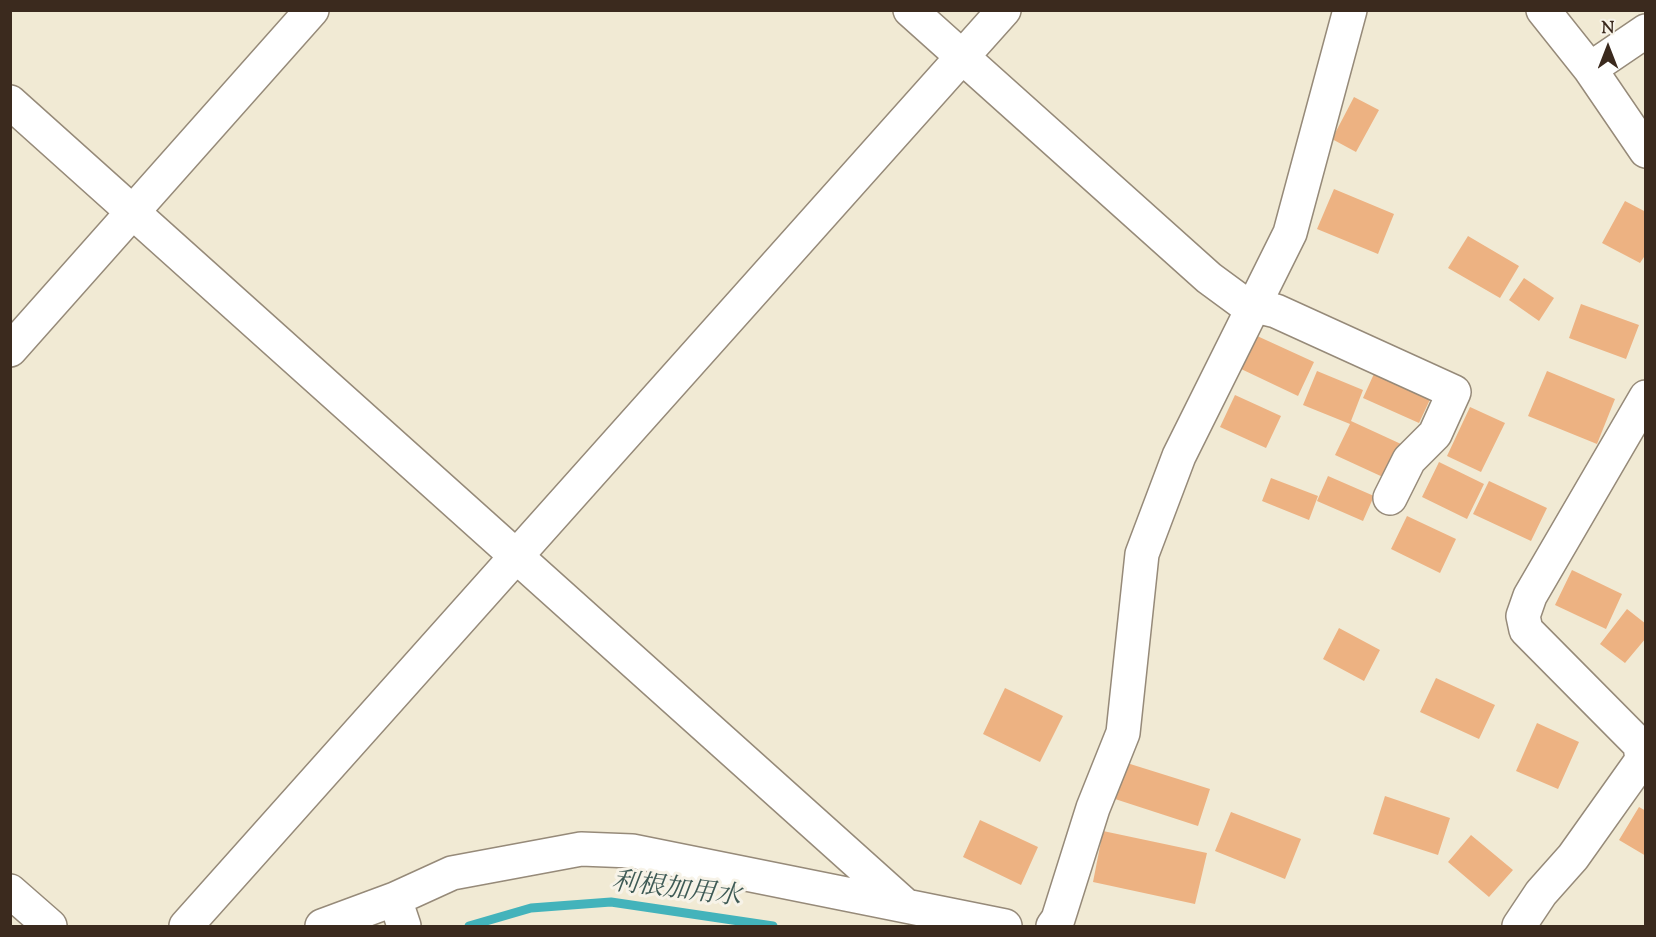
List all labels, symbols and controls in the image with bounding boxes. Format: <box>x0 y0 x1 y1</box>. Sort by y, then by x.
north arrow <box>1578 18 1638 78</box>
text: N <box>1602 18 1614 41</box>
water label: 利根加用水 <box>610 869 742 915</box>

